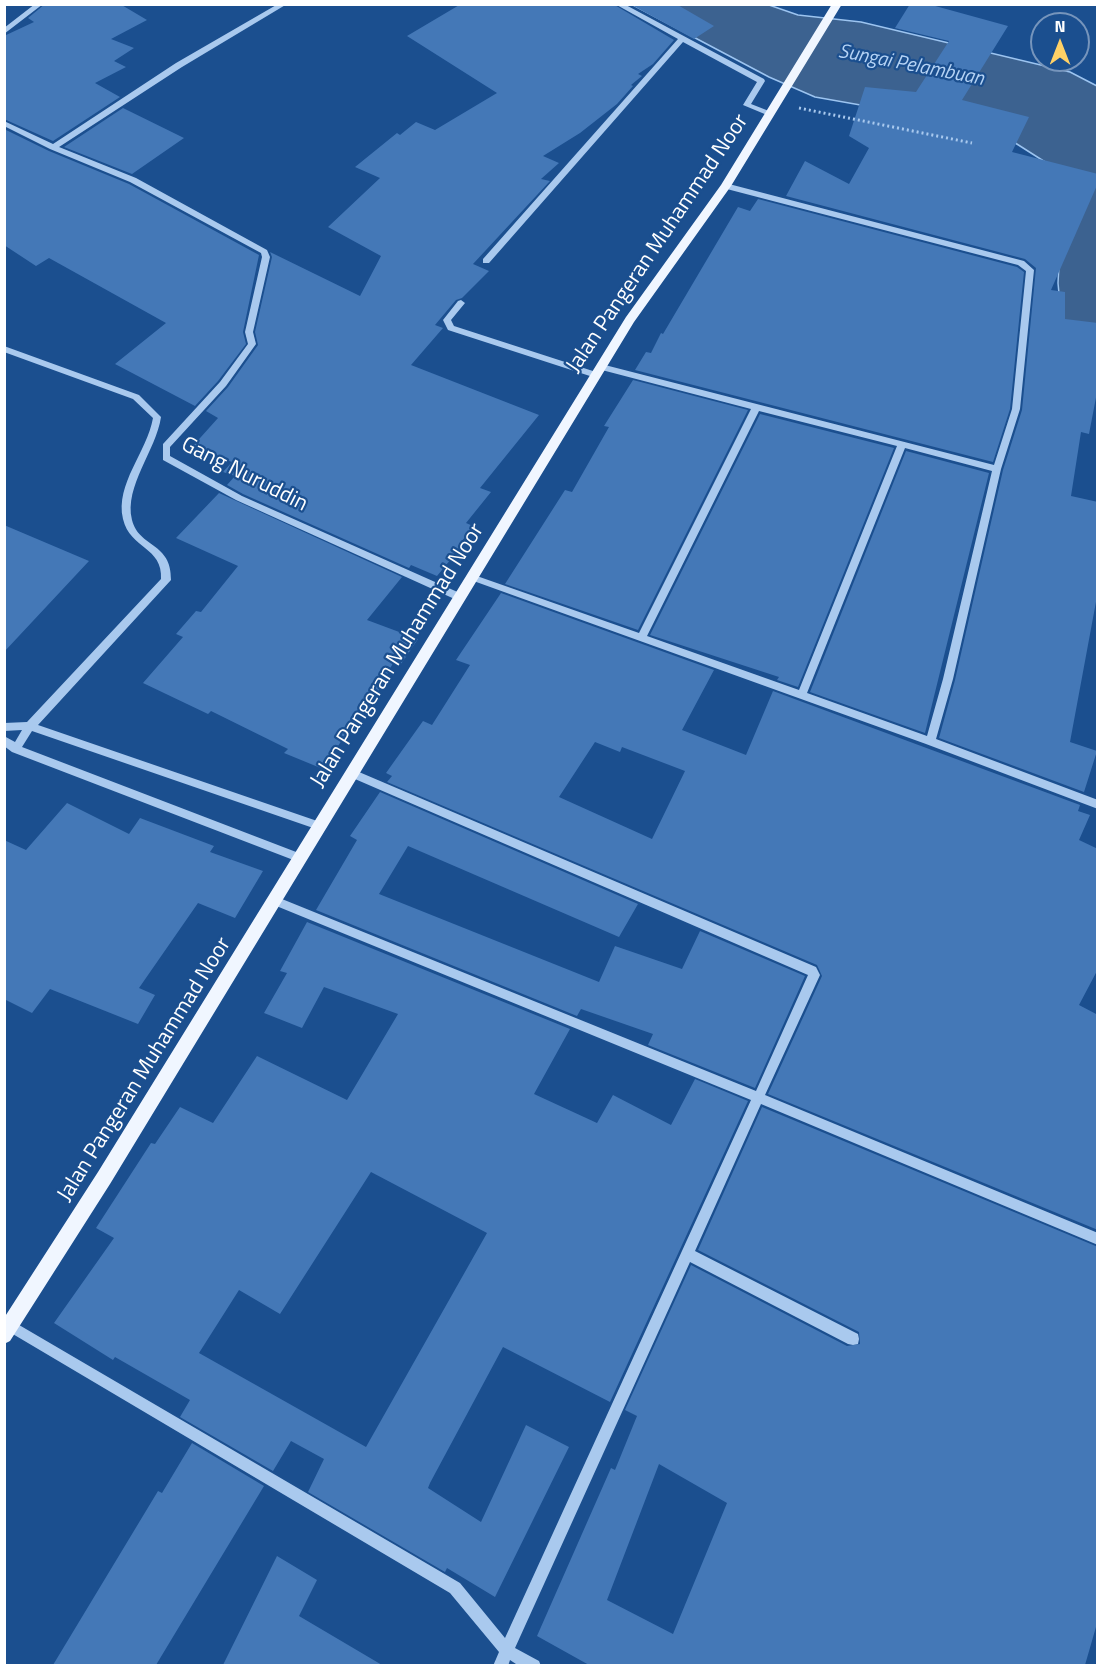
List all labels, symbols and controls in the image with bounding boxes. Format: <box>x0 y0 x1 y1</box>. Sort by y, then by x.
north arrow <box>1030 12 1090 72</box>
text: N <box>1054 14 1066 38</box>
water label: Sungai Pelambuan <box>836 40 986 92</box>
street label: Jalan Pangeran Muhammad Noor <box>561 110 755 378</box>
street label: Gang Nuruddin <box>176 432 312 518</box>
street label: Jalan Pangeran Muhammad Noor <box>306 519 490 793</box>
street label: Jalan Pangeran Muhammad Noor <box>53 933 237 1207</box>

